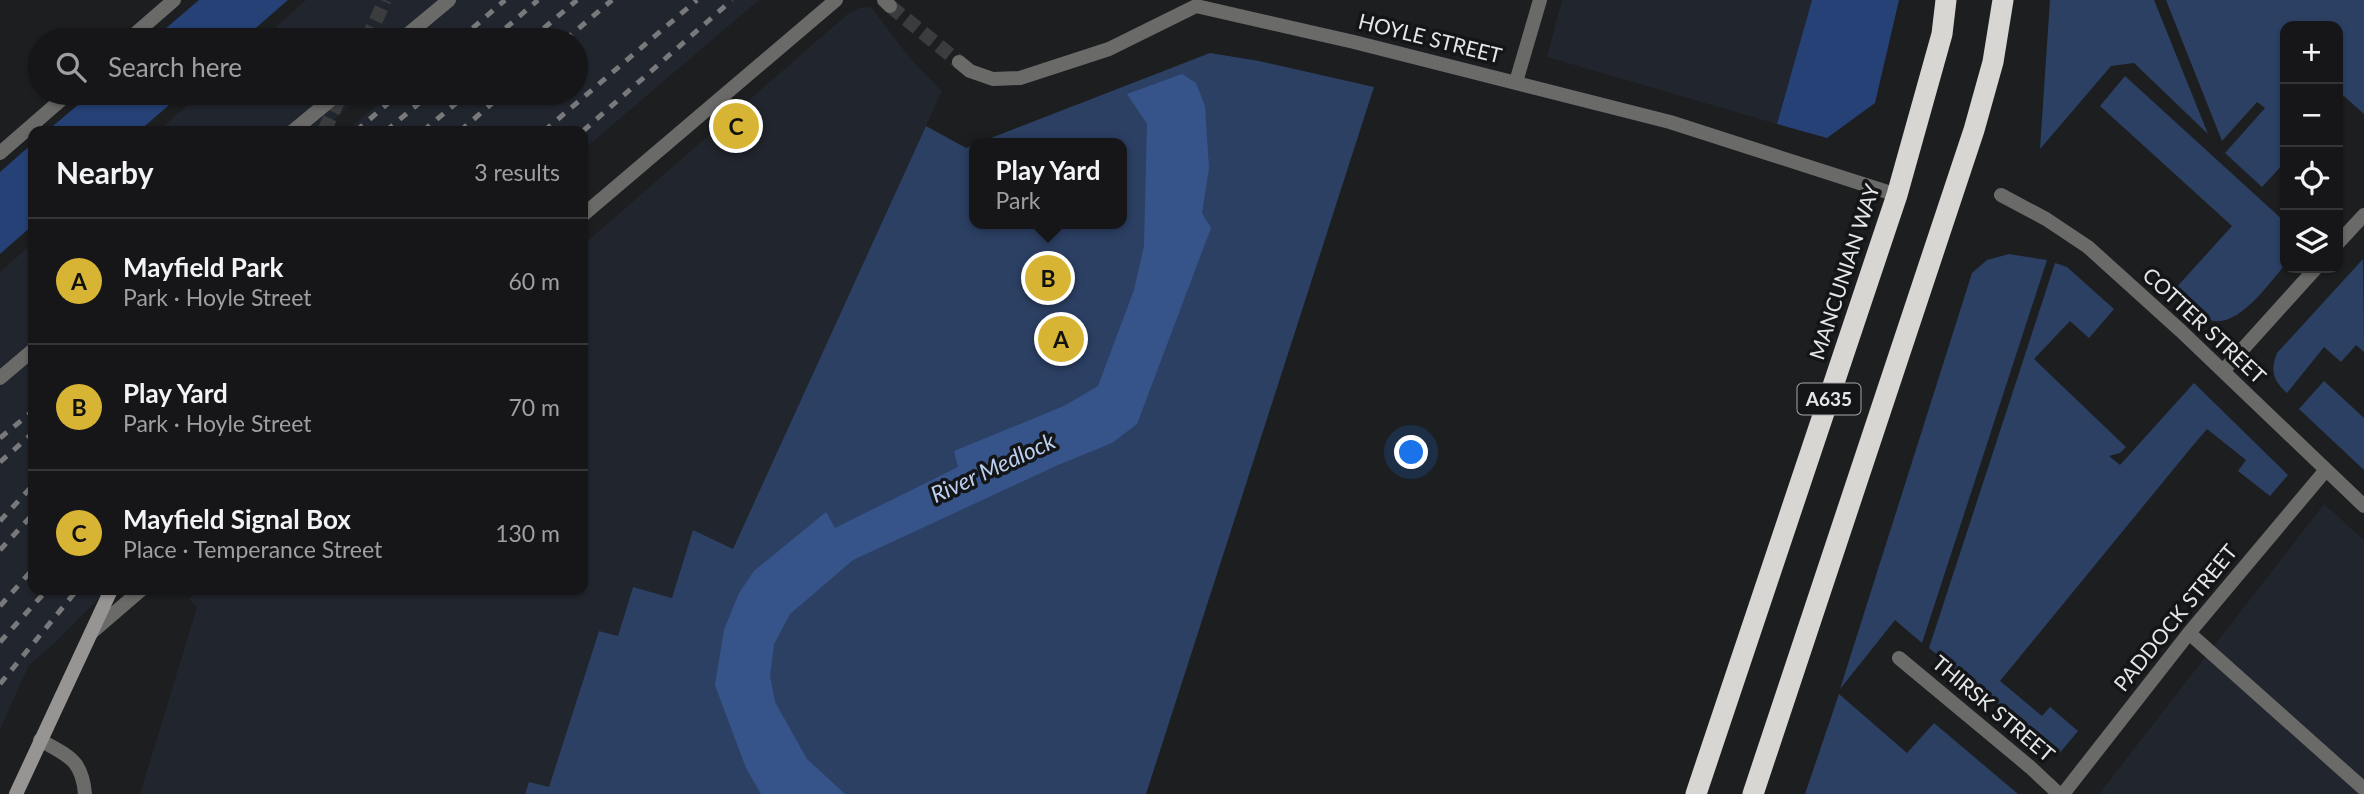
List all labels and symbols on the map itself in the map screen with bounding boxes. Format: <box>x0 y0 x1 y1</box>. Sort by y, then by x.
street label: HOYLE STREET <box>1356 8 1505 68</box>
pin: C <box>713 100 759 152</box>
street label: MANCUNIAN WAY <box>1803 180 1884 363</box>
pin: B <box>1025 252 1071 304</box>
street label: COTTER STREET <box>2138 262 2272 389</box>
pin: A <box>1038 313 1084 365</box>
road number: A635 <box>1798 384 1860 414</box>
water label: River Medlock <box>926 426 1060 508</box>
your location <box>1394 435 1428 469</box>
street label: PADDOCK STREET <box>2108 538 2242 695</box>
street label: THIRSK STREET <box>1928 649 2061 767</box>

